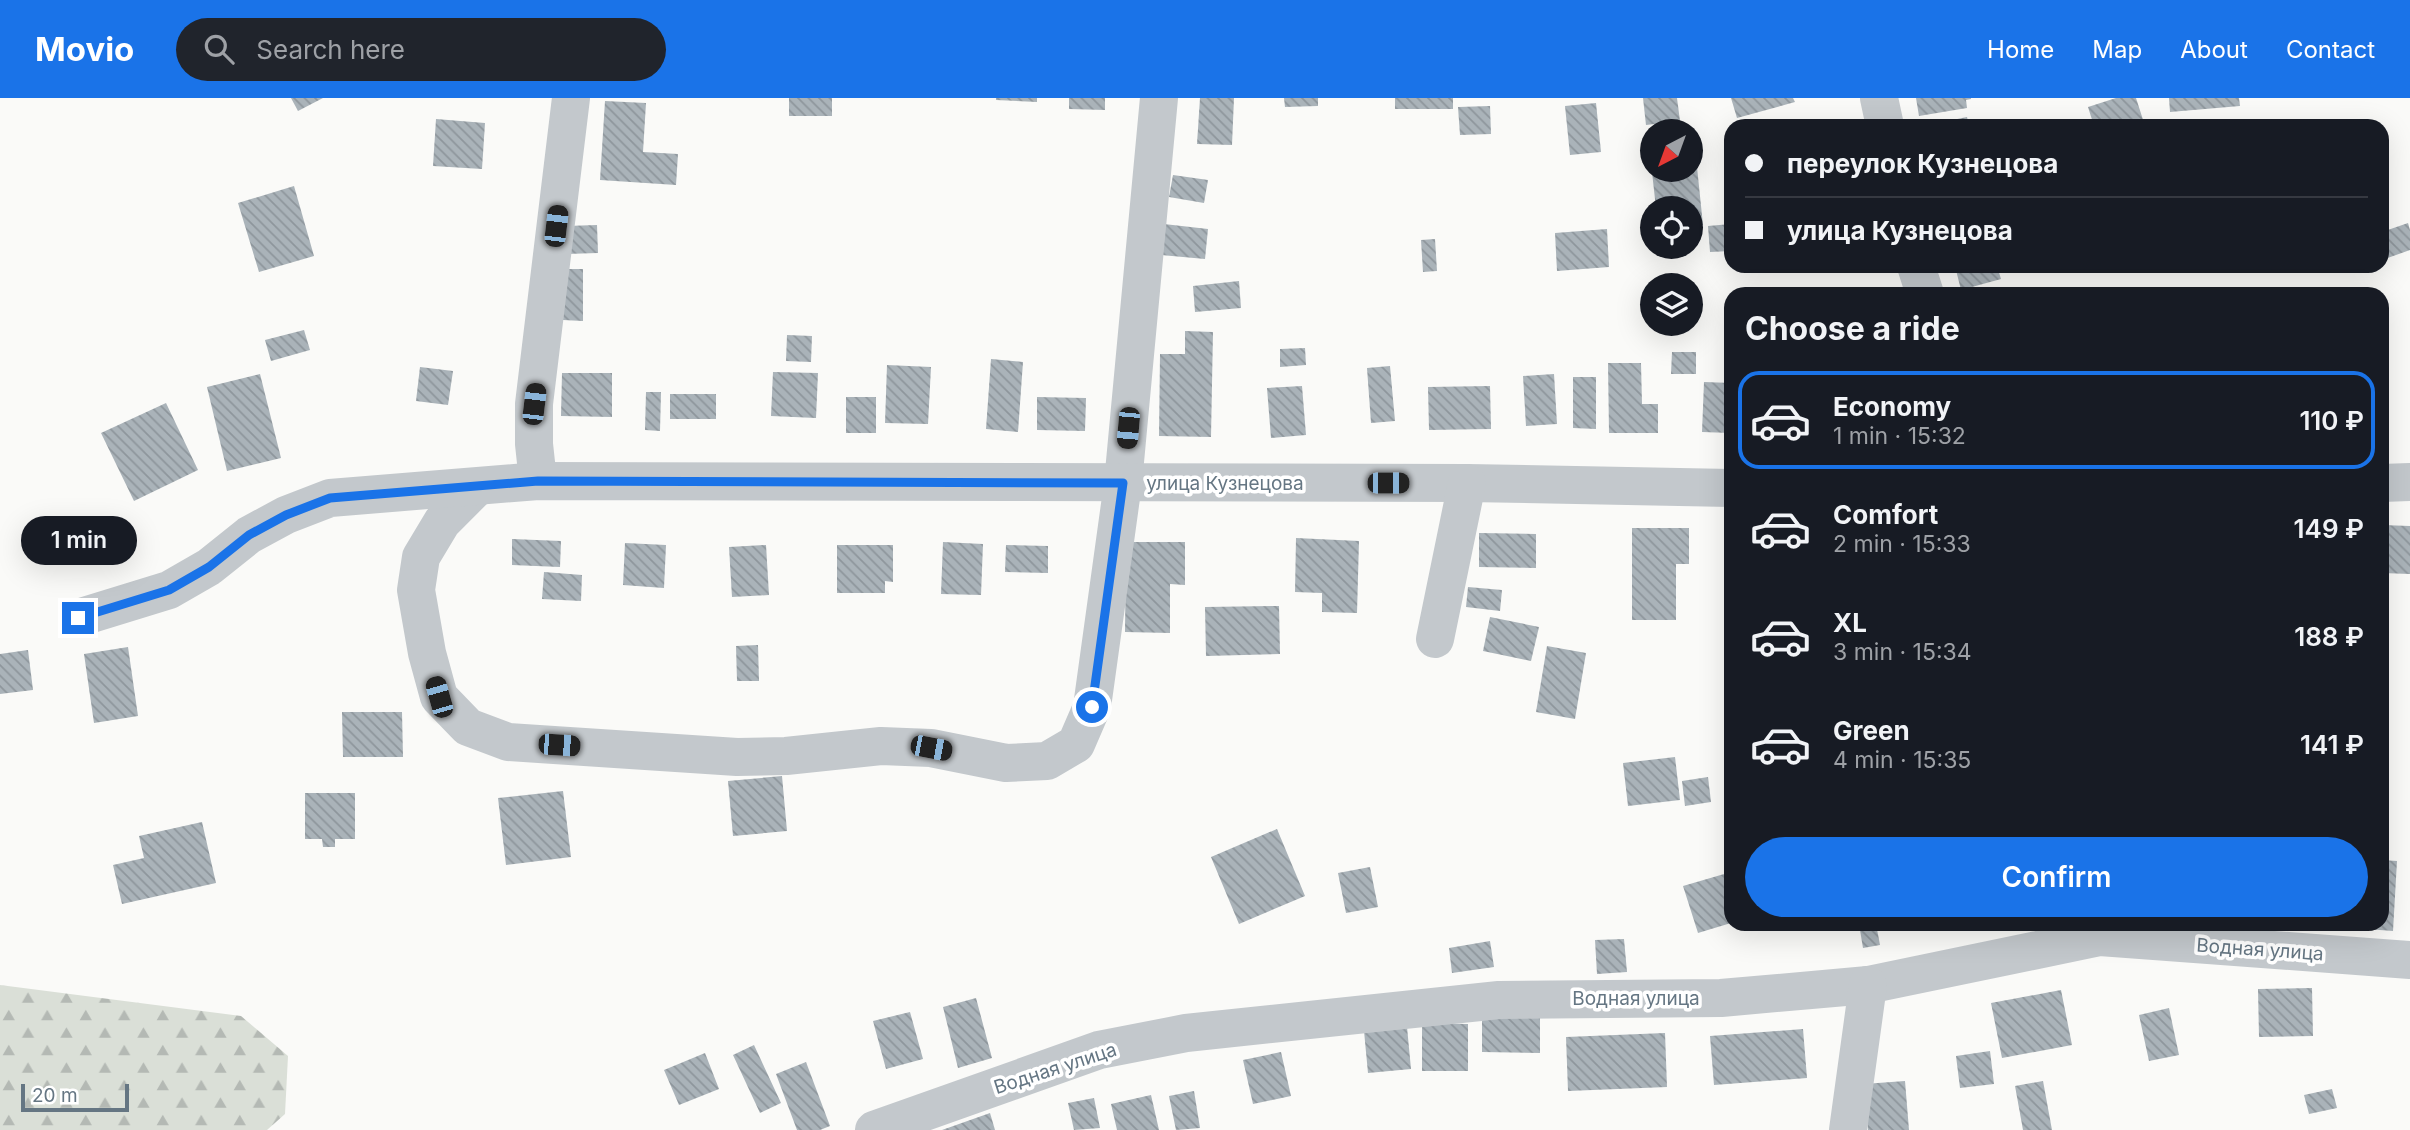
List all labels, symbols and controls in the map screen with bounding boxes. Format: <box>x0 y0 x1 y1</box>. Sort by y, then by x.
search box <box>176 18 666 81</box>
text: Movio <box>35 29 134 69</box>
icon: search <box>200 30 238 68</box>
text: Search here <box>256 34 405 65</box>
text: Home <box>1987 35 2054 64</box>
text: Map <box>2092 35 2142 64</box>
text: About <box>2180 35 2248 64</box>
text: Contact <box>2286 35 2375 64</box>
north arrow <box>1640 119 1703 182</box>
map controls <box>1640 119 1703 336</box>
text: переулок Кузнецова <box>1787 148 2058 179</box>
button: locate <box>1640 196 1703 259</box>
car <box>544 204 569 248</box>
text: улица Кузнецова <box>1787 215 2013 246</box>
button: layers <box>1640 273 1703 336</box>
text: Choose a ride <box>1745 309 1960 348</box>
car <box>522 382 547 426</box>
icon: car <box>1749 389 1812 452</box>
text: Economy <box>1833 391 1951 422</box>
text: 110 ₽ <box>2299 405 2364 436</box>
car <box>1116 406 1141 450</box>
text: 1 min · 15:32 <box>1833 422 1966 450</box>
street label: улица Кузнецова <box>1146 472 1304 495</box>
car <box>1368 473 1410 494</box>
icon: car <box>1749 497 1812 560</box>
text: Comfort <box>1833 499 1938 530</box>
text: 149 ₽ <box>2294 513 2364 544</box>
callout: 1 min <box>20 517 136 566</box>
text: 1 min <box>51 526 107 554</box>
text: 2 min · 15:33 <box>1833 530 1971 558</box>
route end <box>62 602 94 634</box>
icon: car <box>1749 605 1812 668</box>
text: XL <box>1833 607 1867 638</box>
text: 188 ₽ <box>2294 621 2364 652</box>
text: 3 min · 15:34 <box>1833 638 1972 666</box>
car <box>424 674 455 720</box>
route start <box>1076 691 1108 723</box>
icon: car <box>1749 713 1812 776</box>
text: Green <box>1833 715 1910 746</box>
text: 141 ₽ <box>2300 729 2364 760</box>
car <box>538 733 581 757</box>
car <box>909 734 954 762</box>
text: 4 min · 15:35 <box>1833 746 1971 774</box>
button: Confirm <box>1745 837 2368 917</box>
street label: Водная улица <box>2196 934 2324 965</box>
street label: Водная улица <box>1572 987 1700 1010</box>
street label: Водная улица <box>991 1038 1119 1099</box>
scale bar <box>21 1081 130 1113</box>
text: 20 m <box>32 1084 78 1107</box>

